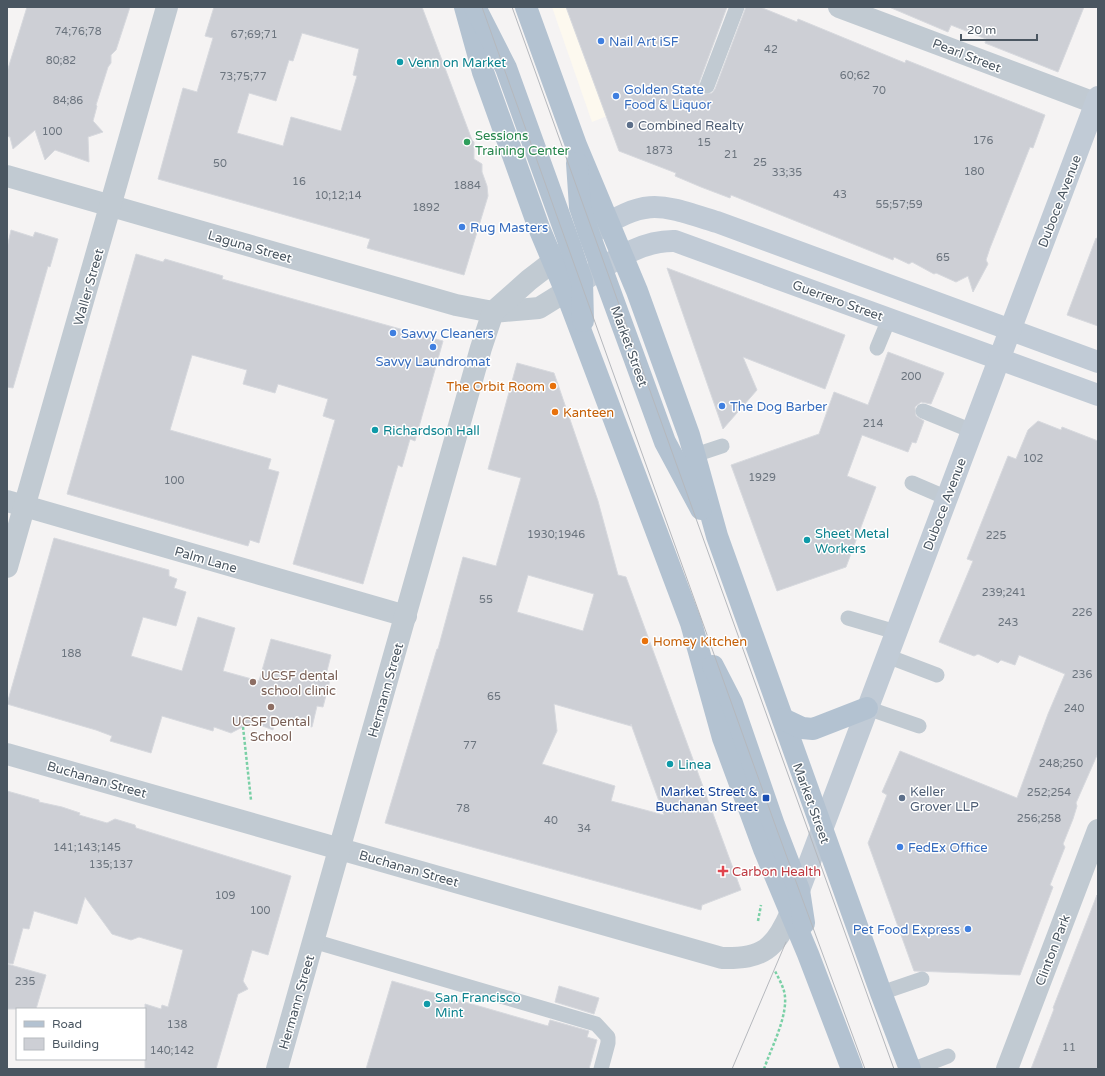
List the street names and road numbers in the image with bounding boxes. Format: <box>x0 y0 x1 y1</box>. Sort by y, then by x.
street label: Pearl Street <box>930 36 1003 76</box>
street label: Duboce Avenue <box>1035 153 1085 250</box>
street label: Laguna Street <box>206 227 294 267</box>
street label: Waller Street <box>70 247 108 328</box>
street label: Guerrero Street <box>790 277 885 325</box>
street label: Market Street <box>607 304 651 389</box>
street label: Duboce Avenue <box>920 456 970 553</box>
street label: Palm Lane <box>173 543 239 577</box>
street label: Hermann Street <box>365 641 407 739</box>
street label: Buchanan Street <box>45 758 148 802</box>
street label: Market Street <box>789 761 833 846</box>
street label: Buchanan Street <box>357 847 460 891</box>
street label: Clinton Park <box>1032 912 1074 988</box>
street label: Hermann Street <box>276 953 318 1051</box>

